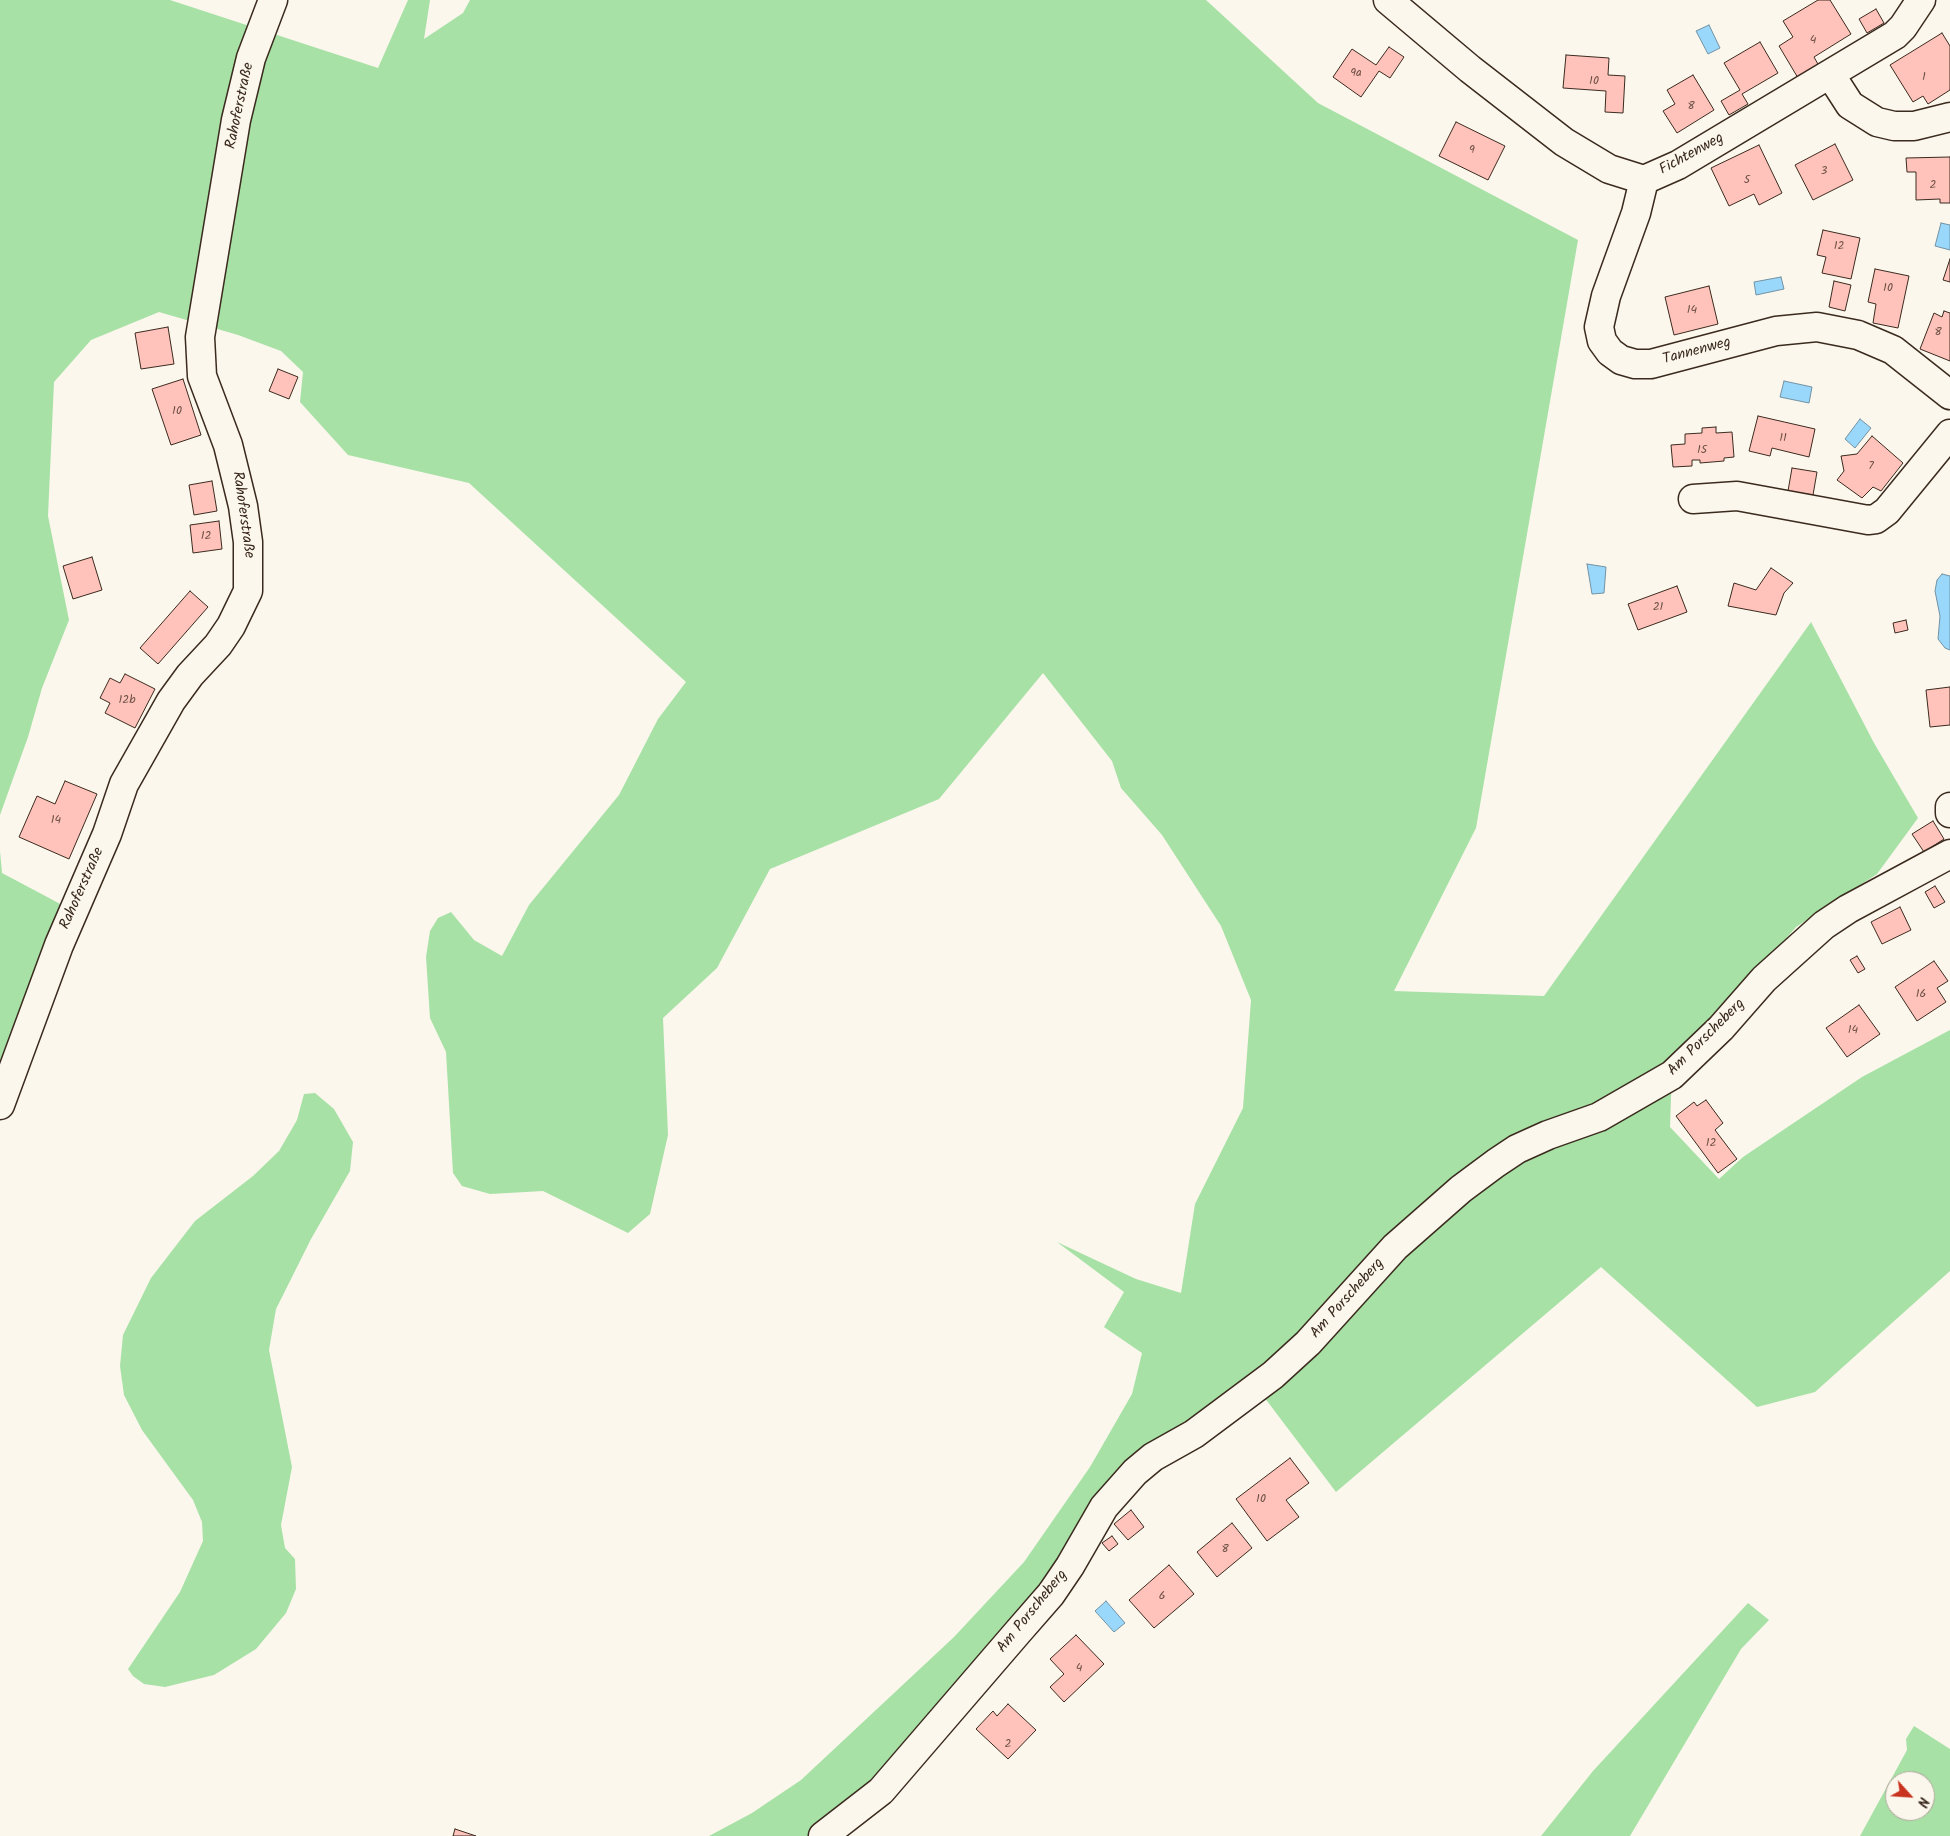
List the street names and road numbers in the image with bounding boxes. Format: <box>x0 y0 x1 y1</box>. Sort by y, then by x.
street label: Rahoferstraße <box>223 61 259 151</box>
street label: Fichtenweg <box>1657 130 1727 180</box>
street label: Tannenweg <box>1661 334 1733 370</box>
street label: Rahoferstraße <box>227 470 257 560</box>
street label: Rahoferstraße <box>57 845 109 933</box>
street label: Am Porscheberg <box>1665 996 1749 1080</box>
street label: Am Porscheberg <box>1307 1255 1389 1343</box>
street label: Am Porscheberg <box>994 1567 1072 1657</box>

